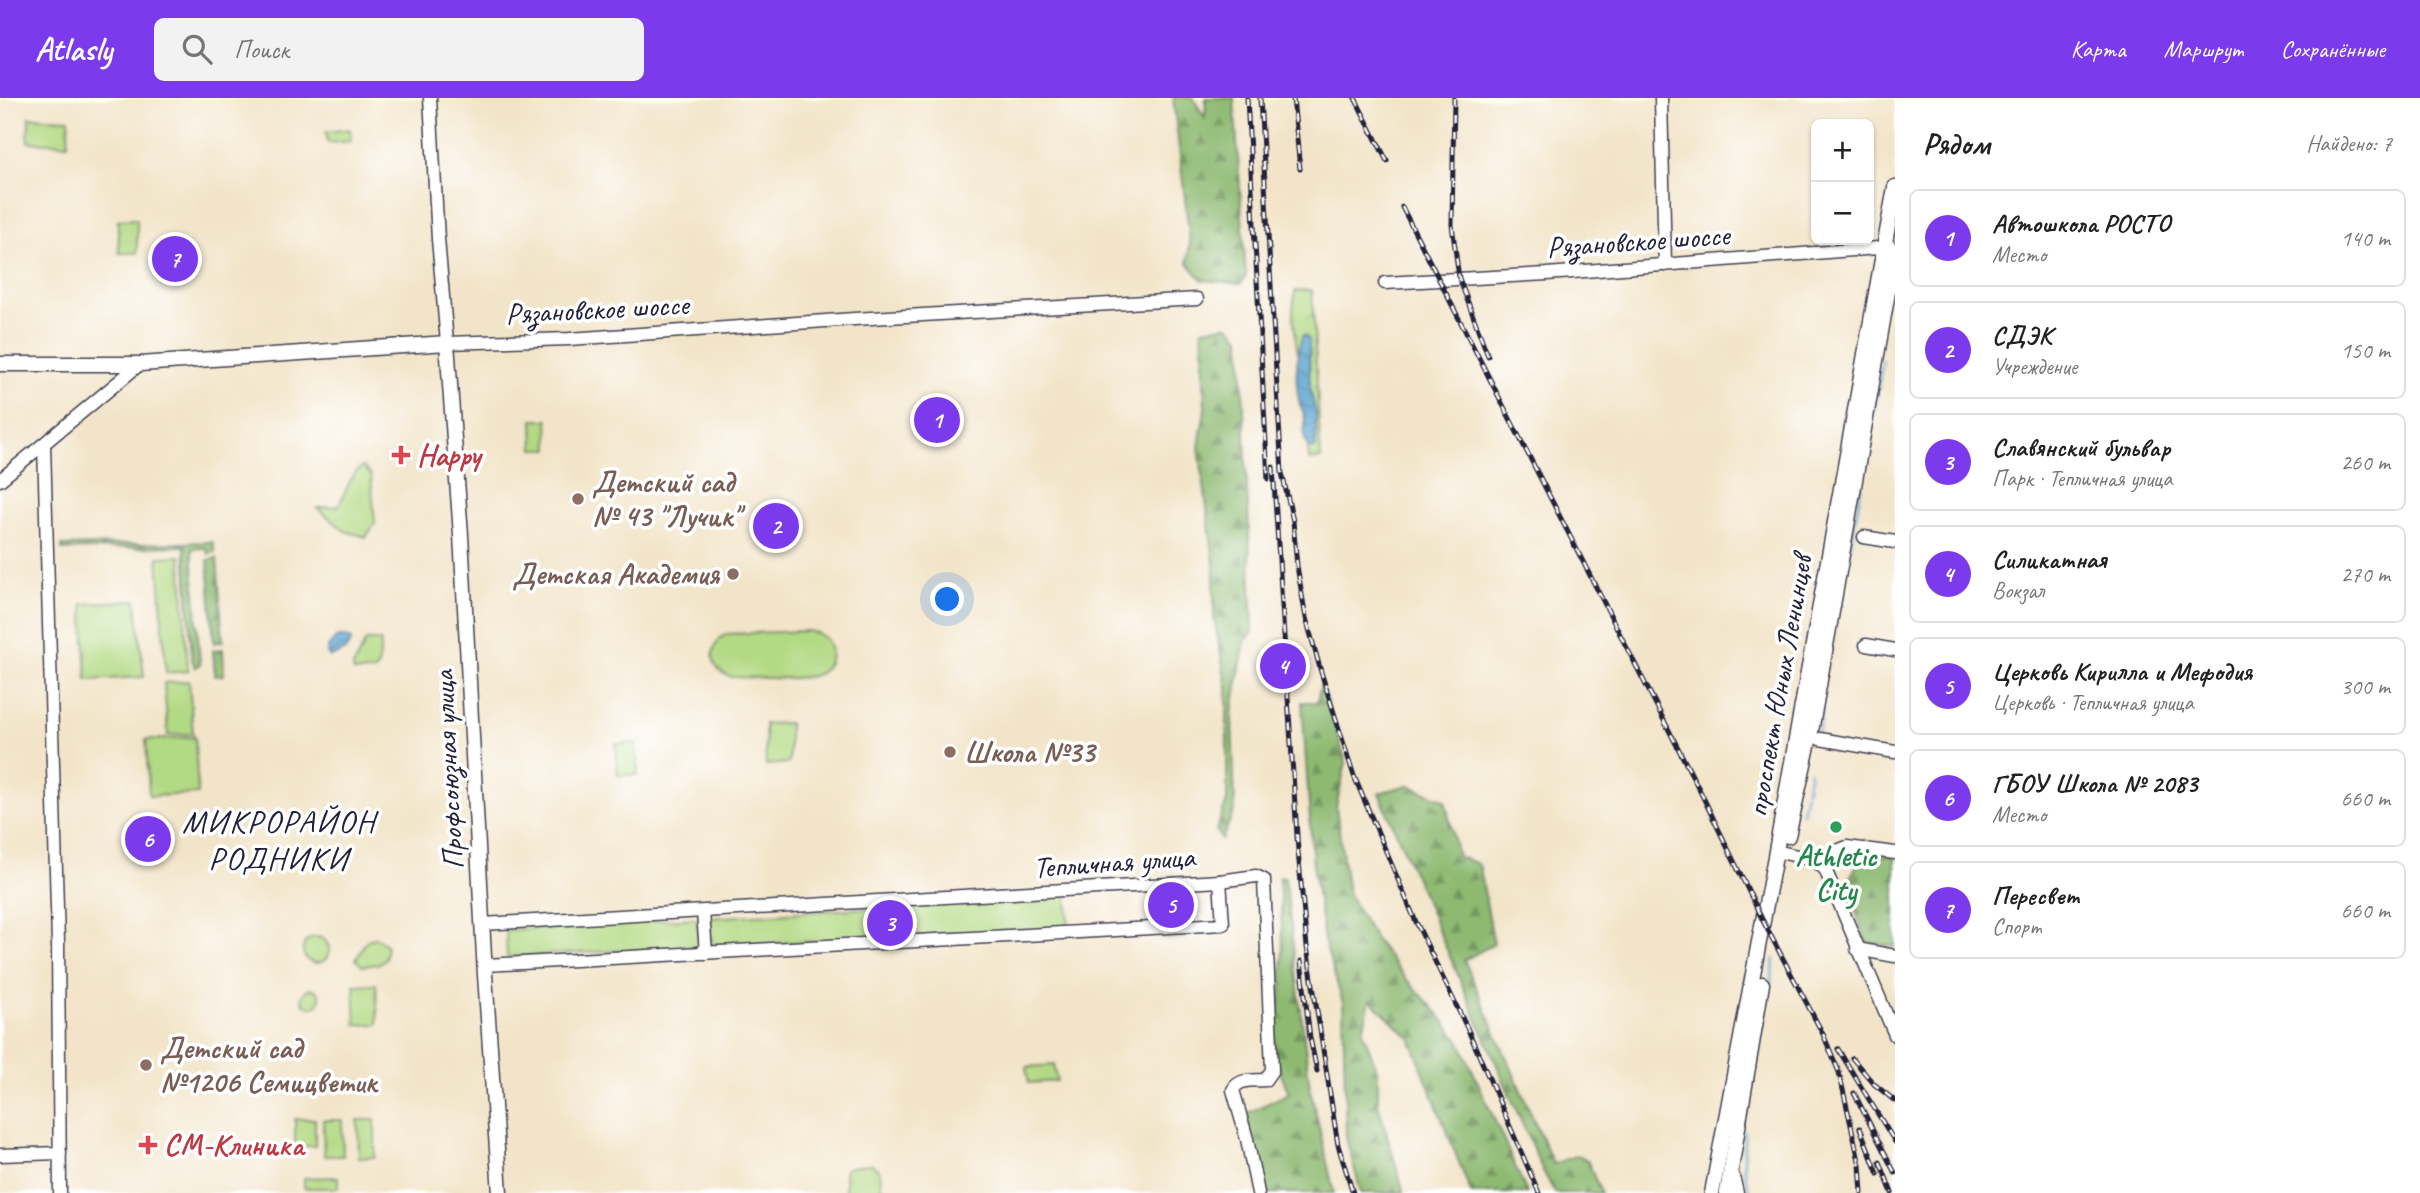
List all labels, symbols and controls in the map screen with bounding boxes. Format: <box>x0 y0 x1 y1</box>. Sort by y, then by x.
search box <box>154 18 644 81</box>
text: Atlasly <box>35 28 112 70</box>
icon: search <box>178 30 216 68</box>
text: Поиск <box>234 33 289 66</box>
text: Карта <box>2071 34 2126 64</box>
text: Маршрут <box>2164 34 2243 64</box>
text: Сохранённые <box>2281 34 2385 64</box>
map controls <box>1811 119 1874 245</box>
button: + <box>1811 119 1874 182</box>
text: Рядом <box>1923 125 1990 163</box>
text: Найдено: 7 <box>2306 129 2392 158</box>
button: − <box>1811 182 1874 245</box>
text: Автошкола РОСТО <box>1992 207 2171 240</box>
street label: Рязановское шоссе <box>1545 216 1733 266</box>
text: 1 <box>1943 224 1953 253</box>
text: 140 m <box>2341 224 2390 253</box>
pin: 7 <box>152 233 198 285</box>
text: Место <box>1992 240 2046 269</box>
street label: Рязановское шоссе <box>505 285 692 333</box>
text: СДЭК <box>1992 319 2052 352</box>
text: 2 <box>1943 336 1953 365</box>
text: 150 m <box>2341 336 2390 365</box>
text: Учреждение <box>1992 352 2077 381</box>
pin: 1 <box>914 394 960 446</box>
text: Славянский бульвар <box>1992 431 2170 464</box>
place label: Happy <box>417 436 483 474</box>
marker: Happy <box>391 445 411 465</box>
text: 3 <box>1943 448 1953 477</box>
text: 260 m <box>2341 448 2390 477</box>
place label: Детский сад № 43 "Лучик" <box>592 463 747 535</box>
text: Парк · Тепличная улица <box>1992 464 2172 493</box>
marker: Детский сад № 43 "Лучик" <box>570 491 586 507</box>
pin: 2 <box>753 500 799 552</box>
text: Силикатная <box>1992 543 2106 576</box>
street label: проспект Юных Ленинцев <box>1737 547 1822 820</box>
place label: Детская Академия <box>512 555 721 593</box>
text: 4 <box>1943 560 1953 589</box>
text: 270 m <box>2341 560 2390 589</box>
marker: Детская Академия <box>725 566 741 582</box>
text: Вокзал <box>1992 576 2044 605</box>
your location <box>930 582 964 616</box>
pin: 4 <box>1260 640 1306 692</box>
text: Церковь Кирилла и Мефодия <box>1992 655 2252 688</box>
street label: Профсоюзная улица <box>424 667 472 871</box>
text: 5 <box>1943 672 1953 701</box>
text: 300 m <box>2341 672 2390 701</box>
text: Церковь · Тепличная улица <box>1992 688 2193 717</box>
place label: Школа №33 <box>964 733 1097 771</box>
marker: Школа №33 <box>942 744 958 760</box>
text: ГБОУ Школа № 2083 <box>1992 767 2198 800</box>
text: 6 <box>1943 784 1953 813</box>
text: 660 m <box>2341 784 2390 813</box>
text: Место <box>1992 800 2046 829</box>
district label: МИКРОРАЙОН РОДНИКИ <box>182 801 379 879</box>
pin: 6 <box>125 813 171 865</box>
marker: Athletic City <box>1828 819 1844 835</box>
street label: Тепличная улица <box>1032 837 1198 887</box>
place label: Athletic City <box>1795 837 1878 910</box>
pin: 5 <box>1148 879 1194 931</box>
text: Пересвет <box>1992 879 2079 912</box>
text: 7 <box>1943 896 1953 925</box>
text: 660 m <box>2341 896 2390 925</box>
pin: 3 <box>867 897 913 949</box>
text: Спорт <box>1992 912 2042 941</box>
place label: Детский сад №1206 Семицветик <box>160 1029 379 1101</box>
marker: Детский сад №1206 Семицветик <box>138 1057 154 1073</box>
place label: СМ-Клиника <box>164 1126 307 1164</box>
marker: СМ-Клиника <box>138 1135 158 1155</box>

